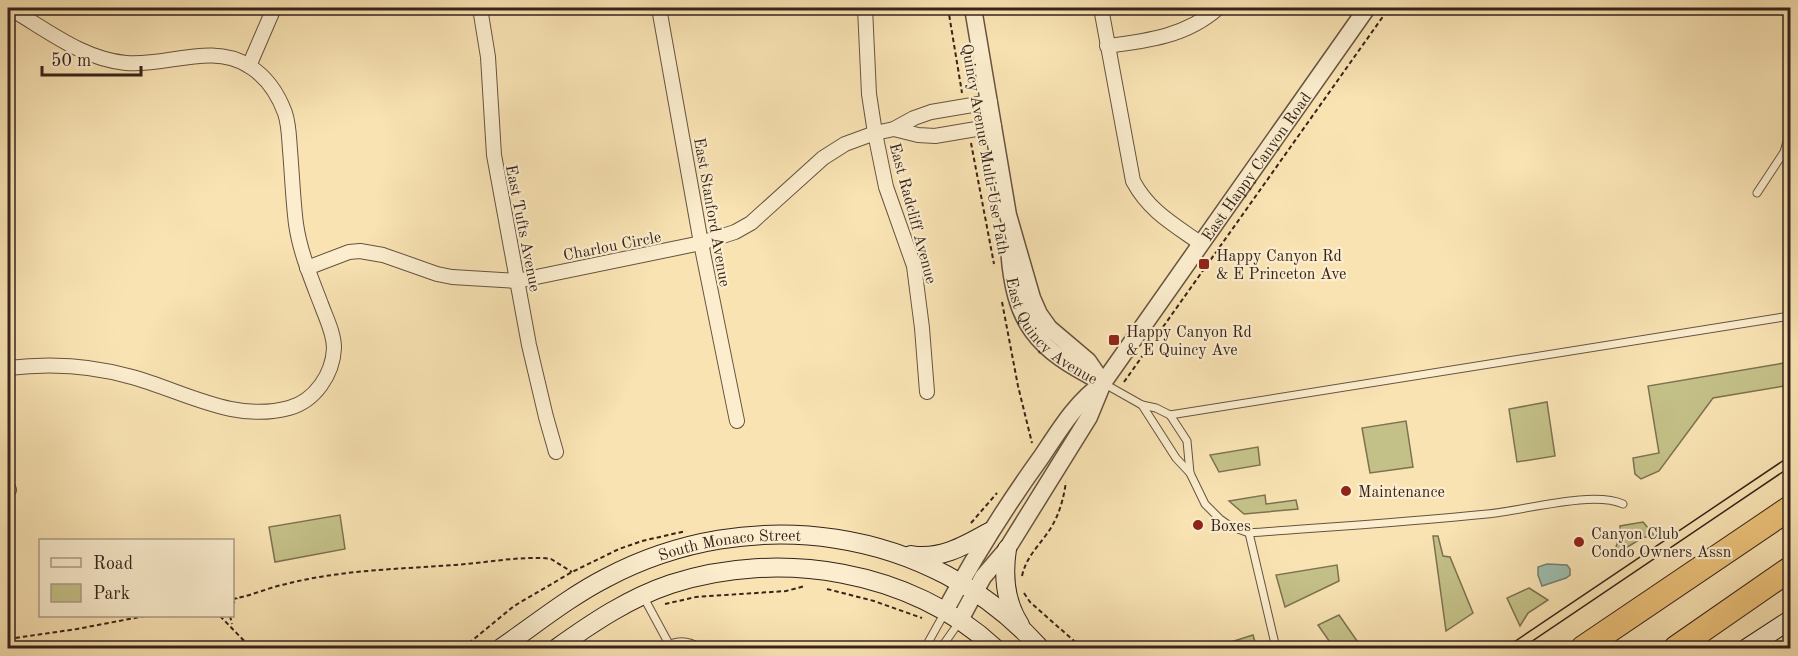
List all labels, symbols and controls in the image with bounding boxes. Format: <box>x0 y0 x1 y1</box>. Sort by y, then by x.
scale bar <box>42 39 141 77</box>
street label: Quincy Avenue Multi-Use Path <box>958 43 1011 256</box>
text: 50 m <box>51 52 91 70</box>
street label: East Happy Canyon Road <box>1200 90 1315 245</box>
street label: East Stanford Avenue <box>690 136 732 288</box>
street label: East Radcliff Avenue <box>886 141 939 286</box>
street label: East Tufts Avenue <box>502 164 542 293</box>
street label: Charlou Circle <box>562 230 663 264</box>
place label: Happy Canyon Rd & E Princeton Ave <box>1216 249 1346 283</box>
marker: Happy Canyon Rd & E Princeton Ave <box>1197 257 1211 271</box>
street label: East Quincy Avenue <box>1002 276 1100 388</box>
place label: Happy Canyon Rd & E Quincy Ave <box>1126 325 1252 359</box>
marker: Happy Canyon Rd & E Quincy Ave <box>1107 333 1121 347</box>
marker: Maintenance <box>1339 484 1353 498</box>
place label: Maintenance <box>1358 485 1445 501</box>
marker: Boxes <box>1191 518 1205 532</box>
place label: Boxes <box>1210 519 1251 535</box>
place label: Canyon Club Condo Owners Assn <box>1591 527 1732 561</box>
street label: South Monaco Street <box>657 529 802 565</box>
marker: Canyon Club Condo Owners Assn <box>1572 535 1586 549</box>
legend <box>39 539 234 617</box>
text: Road <box>93 555 133 573</box>
text: Park <box>93 585 130 603</box>

